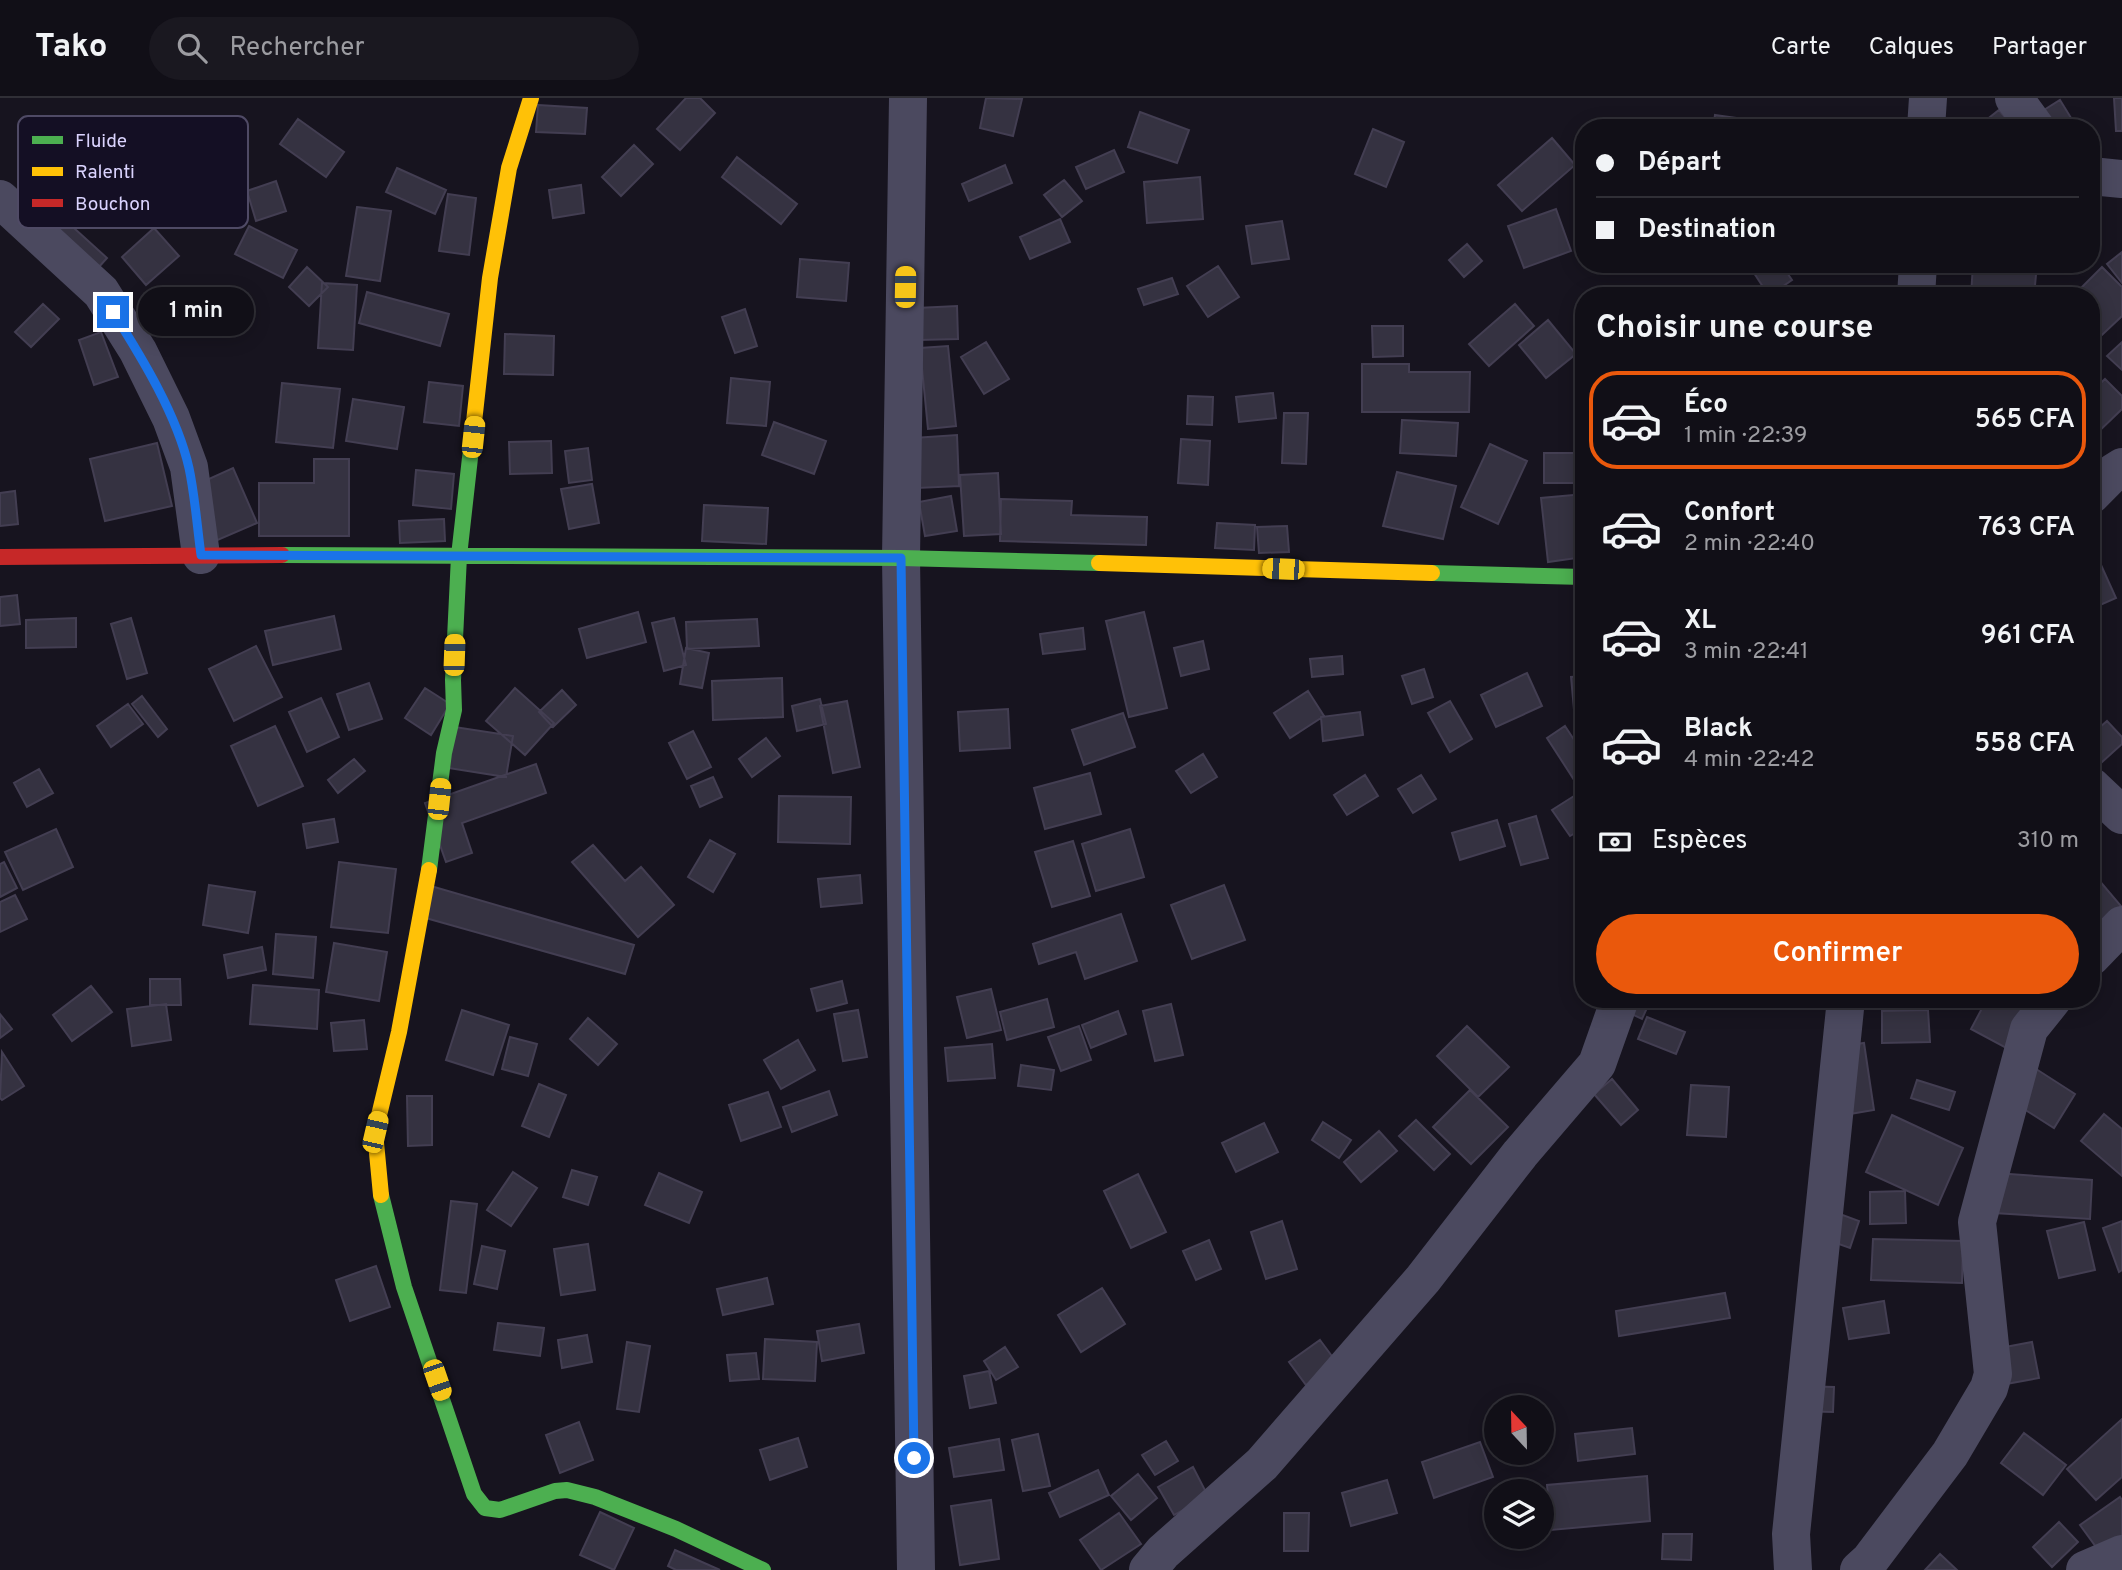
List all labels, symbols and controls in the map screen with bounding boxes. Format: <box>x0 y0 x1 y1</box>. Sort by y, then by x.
search box <box>149 17 639 80</box>
text: Tako <box>35 27 107 69</box>
icon: search <box>173 29 211 67</box>
text: Rechercher <box>229 32 365 65</box>
text: Carte <box>1771 33 1831 63</box>
text: Calques <box>1869 33 1954 63</box>
text: Partager <box>1992 33 2087 63</box>
legend <box>18 116 248 228</box>
text: Fluide <box>75 130 127 154</box>
text: Départ <box>1638 147 1722 180</box>
text: Ralenti <box>75 161 135 185</box>
text: Bouchon <box>75 193 151 217</box>
text: Destination <box>1638 214 1776 247</box>
car <box>895 266 916 308</box>
callout: 1 min <box>138 288 253 336</box>
route end <box>97 296 129 328</box>
text: 1 min <box>169 297 223 326</box>
text: Choisir une course <box>1596 309 1873 349</box>
icon: car <box>1600 389 1663 452</box>
text: Éco <box>1684 389 1728 422</box>
text: 565 CFA <box>1975 404 2075 437</box>
car <box>461 415 486 459</box>
text: 1 min · 22:39 <box>1684 422 1808 451</box>
icon: car <box>1600 497 1663 560</box>
text: Confort <box>1684 497 1775 530</box>
text: 763 CFA <box>1978 512 2075 545</box>
text: 2 min · 22:40 <box>1684 530 1815 559</box>
car <box>1262 558 1305 580</box>
icon: car <box>1600 605 1663 668</box>
text: XL <box>1684 605 1716 638</box>
text: 961 CFA <box>1981 620 2075 653</box>
car <box>443 634 466 676</box>
text: 3 min · 22:41 <box>1684 638 1809 667</box>
icon: car <box>1600 713 1663 776</box>
text: Black <box>1684 713 1753 746</box>
text: 558 CFA <box>1974 728 2075 761</box>
text: 4 min · 22:42 <box>1684 746 1814 775</box>
car <box>427 777 452 821</box>
icon: cash <box>1596 823 1634 861</box>
text: Espèces <box>1652 825 1748 858</box>
text: 310 m <box>2017 827 2079 856</box>
button: Confirmer <box>1596 914 2079 994</box>
car <box>361 1109 390 1155</box>
car <box>421 1357 454 1403</box>
north arrow <box>1484 1395 1554 1465</box>
map controls <box>1484 1395 1554 1549</box>
route start <box>898 1442 930 1474</box>
button: layers <box>1484 1479 1554 1549</box>

